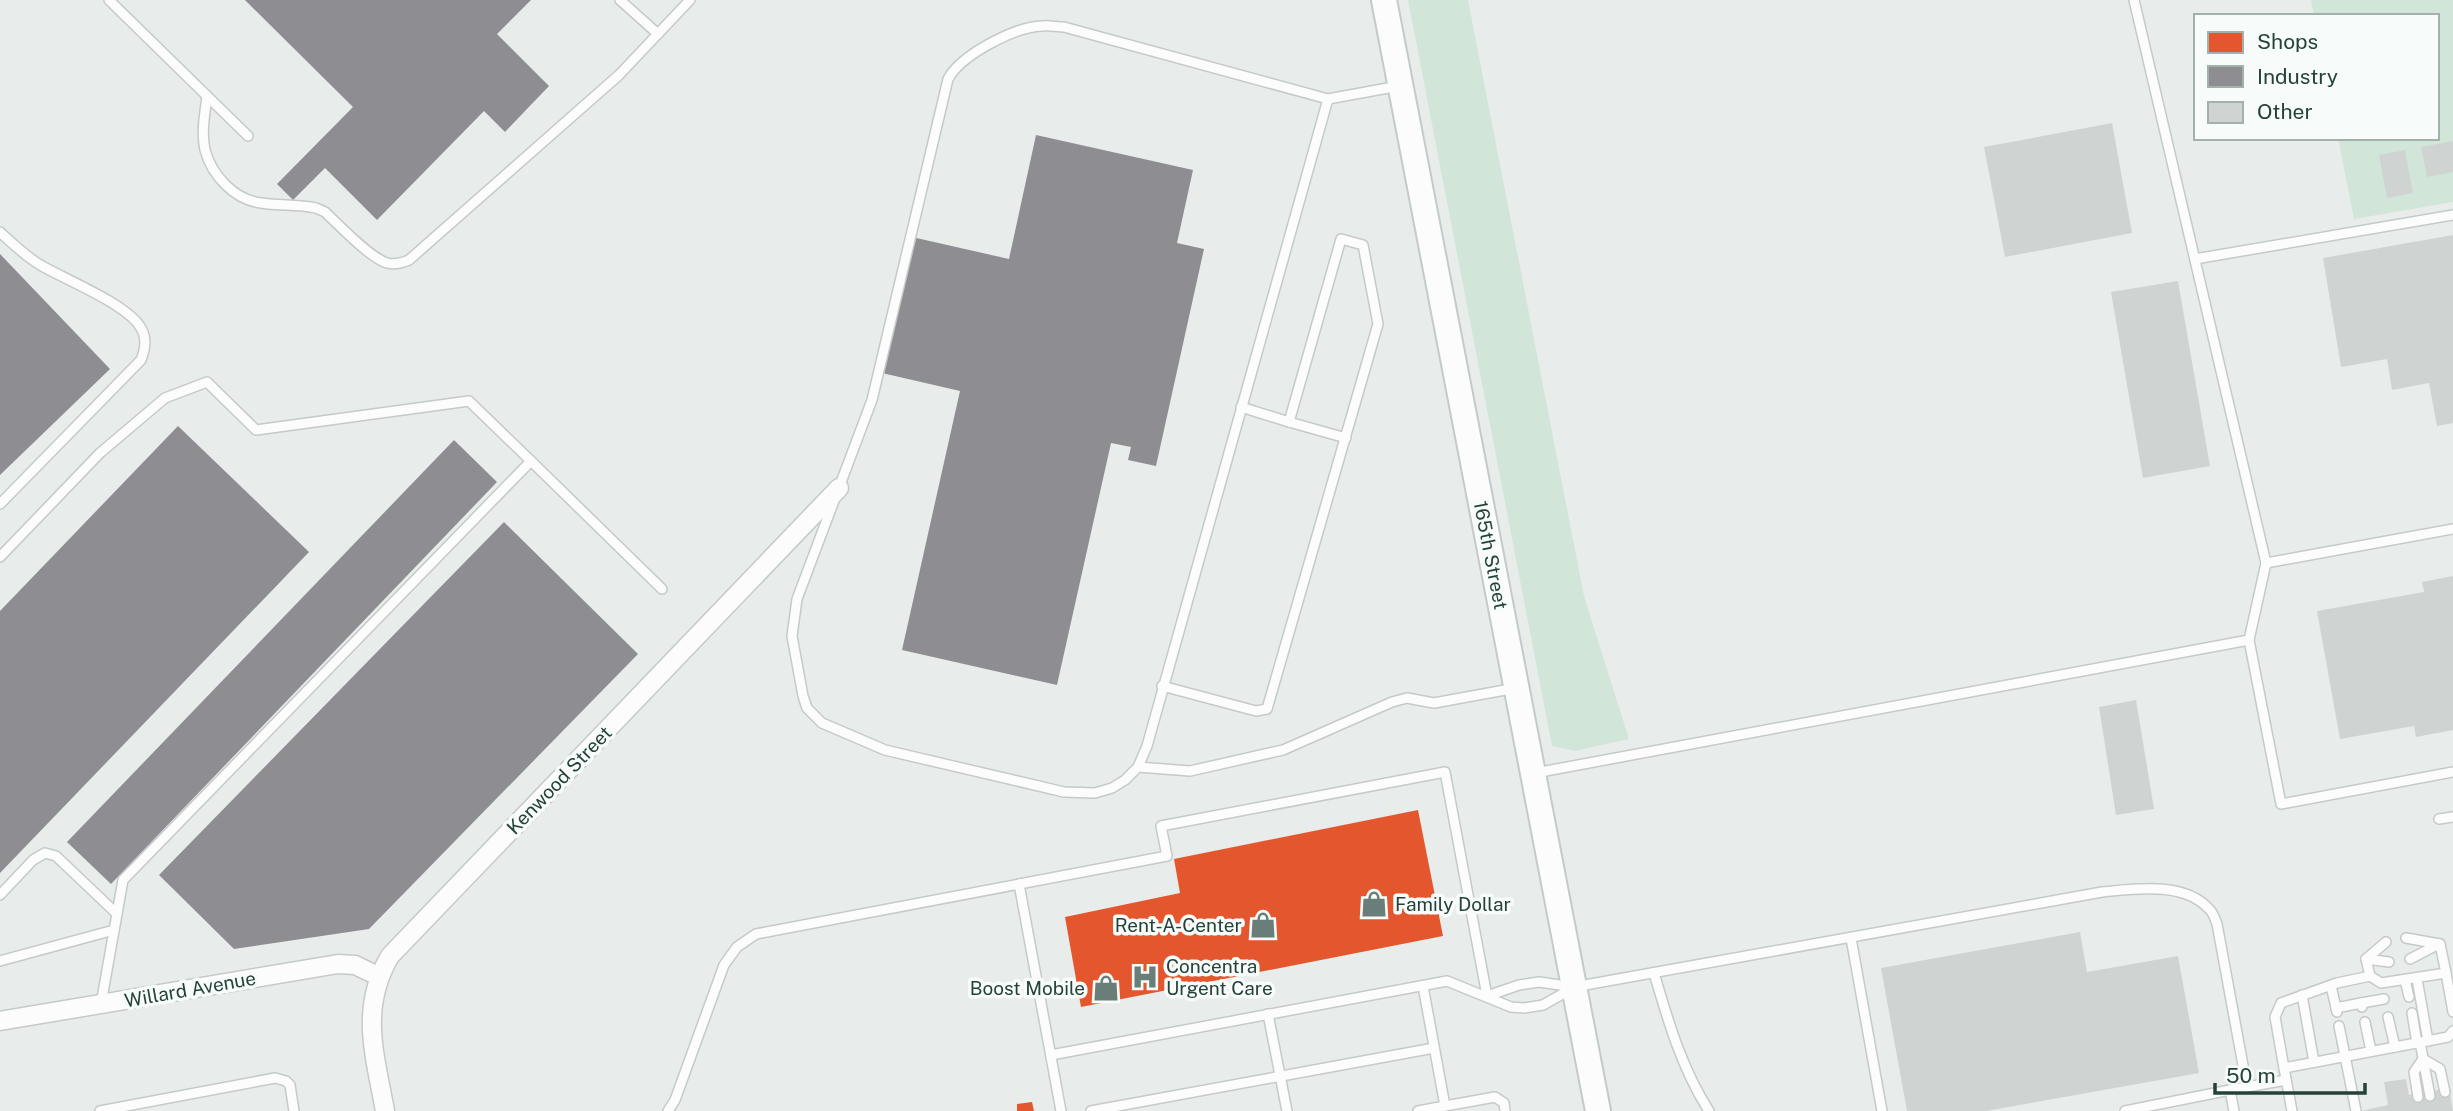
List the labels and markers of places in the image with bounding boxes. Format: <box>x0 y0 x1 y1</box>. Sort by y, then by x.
shop icon: Family Dollar <box>1359 889 1389 919</box>
place label: Family Dollar <box>1395 893 1511 915</box>
shop icon: Rent-A-Center <box>1248 910 1278 940</box>
place label: Rent-A-Center <box>1115 914 1242 936</box>
place label: Concentra Urgent Care <box>1166 955 1273 999</box>
hospital icon: Concentra Urgent Care <box>1130 962 1160 992</box>
shop icon: Boost Mobile <box>1091 973 1121 1003</box>
place label: Boost Mobile <box>970 977 1085 999</box>

